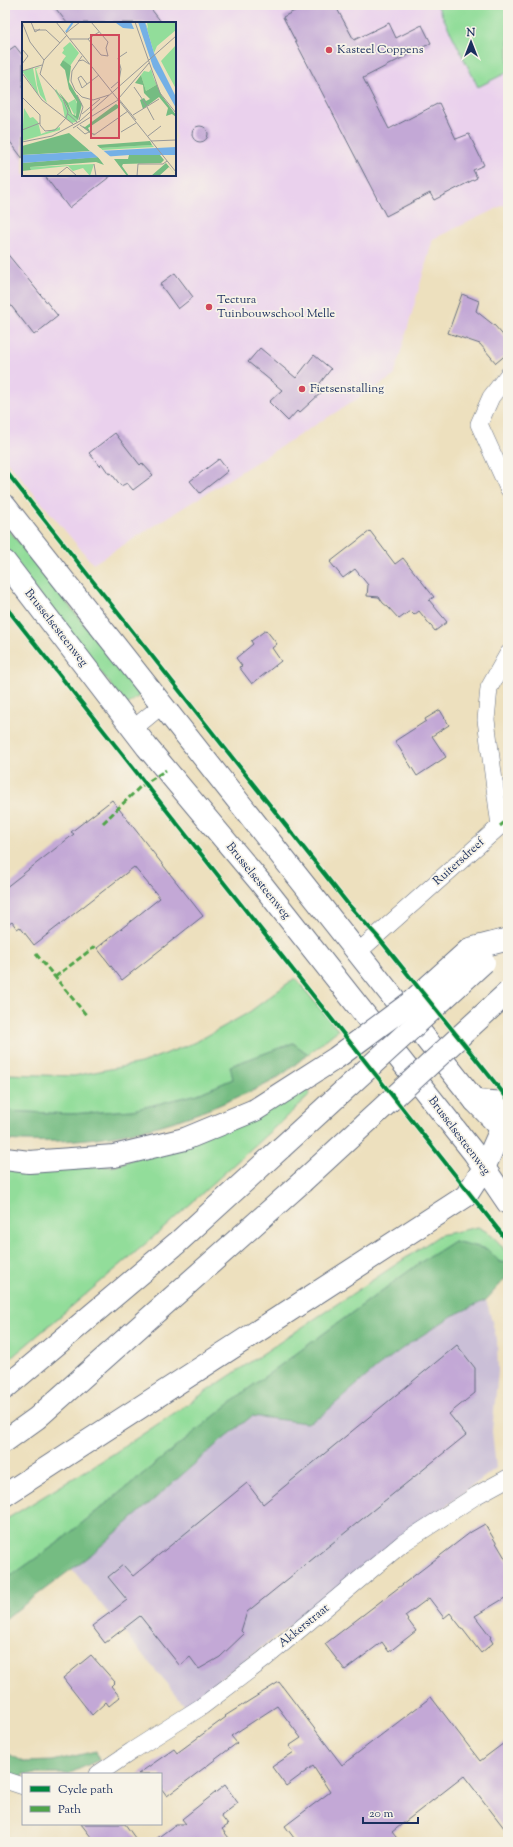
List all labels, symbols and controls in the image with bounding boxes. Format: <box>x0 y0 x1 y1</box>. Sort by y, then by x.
inset map <box>22 22 176 176</box>
north arrow <box>451 22 491 62</box>
text: N <box>466 25 476 41</box>
place label: Kasteel Coppens <box>337 41 424 59</box>
marker: Kasteel Coppens <box>324 45 334 55</box>
place label: Tectura Tuinbouwschool Melle <box>217 291 336 323</box>
marker: Tectura Tuinbouwschool Melle <box>204 302 214 312</box>
place label: Fietsenstalling <box>310 380 384 398</box>
marker: Fietsenstalling <box>297 384 307 394</box>
street label: Brusselsesteenweg <box>20 585 92 671</box>
street label: Ruitersdreef <box>429 833 489 890</box>
street label: Brusselsesteenweg <box>221 839 295 923</box>
street label: Brusselsesteenweg <box>423 1093 495 1179</box>
street label: Akkerstraat <box>275 1600 333 1652</box>
legend <box>22 1773 162 1825</box>
text: Cycle path <box>58 1781 113 1799</box>
scale bar <box>363 1799 418 1825</box>
text: Path <box>58 1801 81 1819</box>
text: 20 m <box>369 1805 394 1823</box>

